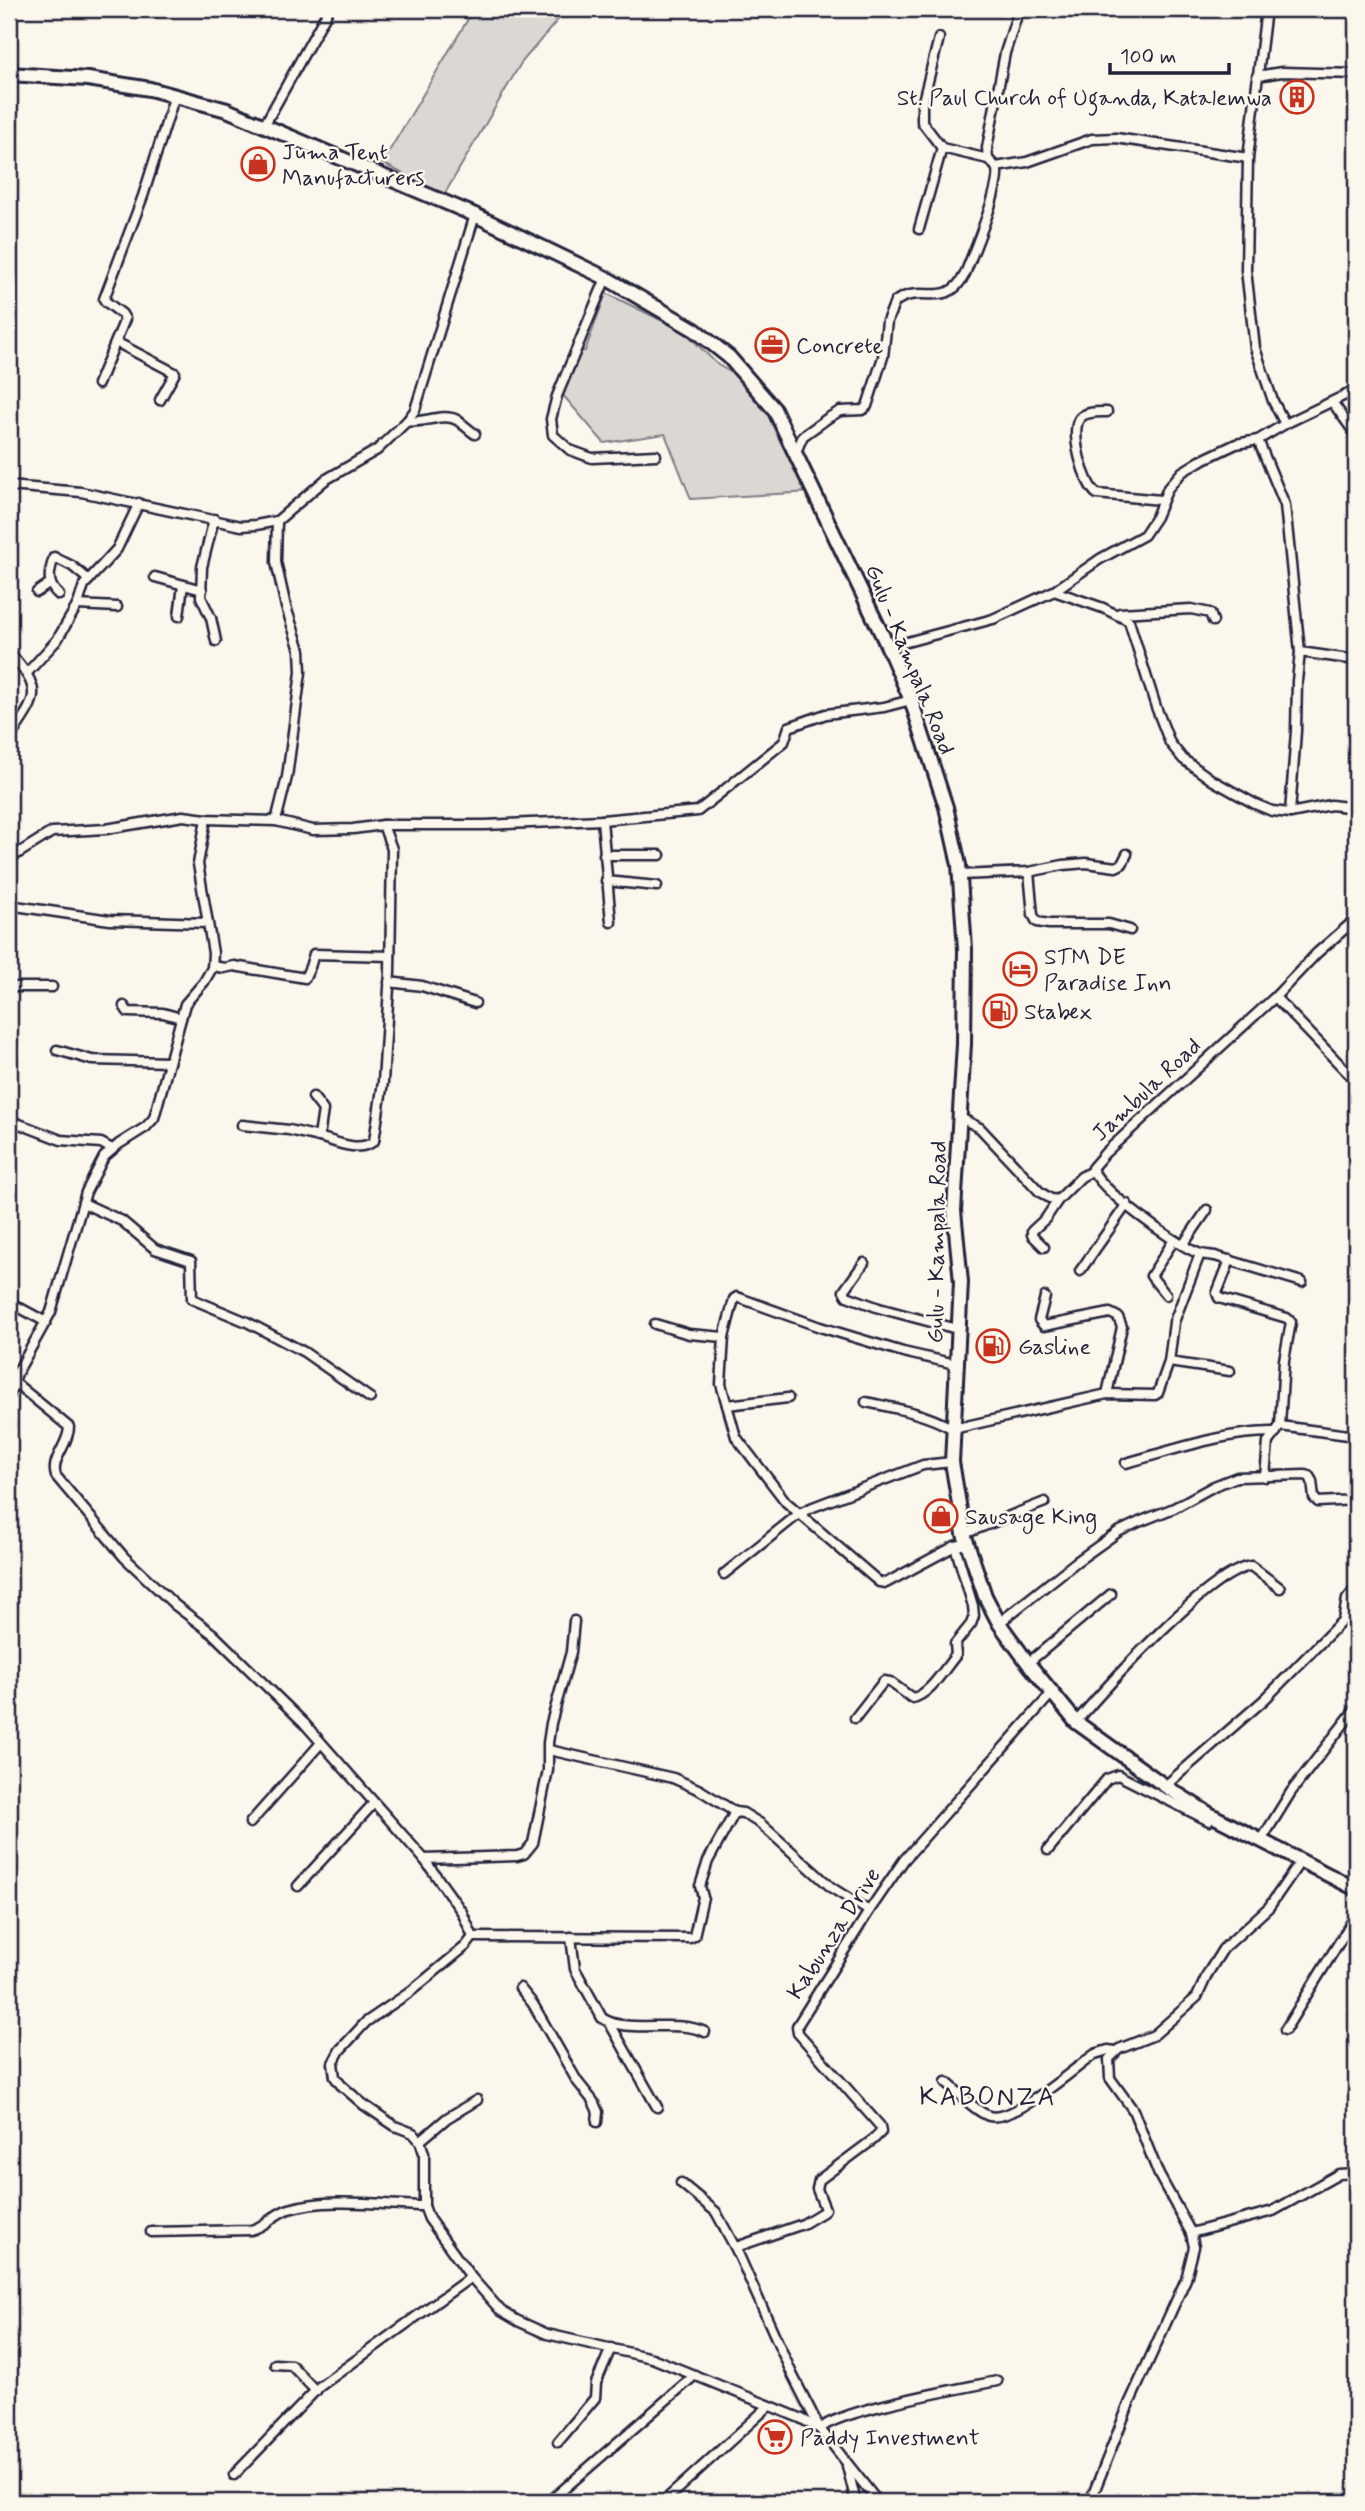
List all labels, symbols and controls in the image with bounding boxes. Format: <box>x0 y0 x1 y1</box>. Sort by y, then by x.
scale bar <box>1110 32 1228 76</box>
text: 100 m <box>1120 43 1176 71</box>
building icon: St. Paul Church of Uganda, Katalemwa <box>1278 78 1316 116</box>
place label: St. Paul Church of Uganda, Katalemwa <box>897 84 1272 116</box>
place label: Juma Tent Manufacturers <box>282 138 424 194</box>
shop icon: Juma Tent Manufacturers <box>239 145 277 183</box>
office icon: Concrete <box>753 326 791 364</box>
place label: Concrete <box>796 332 883 362</box>
street label: Gulu - Kampala Road <box>857 560 961 759</box>
place label: STM DE Paradise Inn <box>1044 943 1172 999</box>
hotel icon: STM DE Paradise Inn <box>1001 950 1039 988</box>
fuel station icon: Stabex <box>981 992 1019 1030</box>
place label: Stabex <box>1024 998 1092 1028</box>
street label: Jambula Road <box>1086 1032 1208 1149</box>
street label: Gulu - Kampala Road <box>921 1140 955 1344</box>
fuel station icon: Gasline <box>974 1327 1012 1365</box>
place label: Gasline <box>1018 1333 1091 1363</box>
shop icon: Sausage King <box>922 1497 960 1535</box>
place label: Sausage King <box>965 1503 1097 1535</box>
street label: Kabunza Drive <box>781 1862 888 2006</box>
district label: KABONZA <box>919 2081 1057 2115</box>
supermarket icon: Paddy Investment <box>756 2418 794 2456</box>
place label: Paddy Investment <box>800 2424 980 2454</box>

